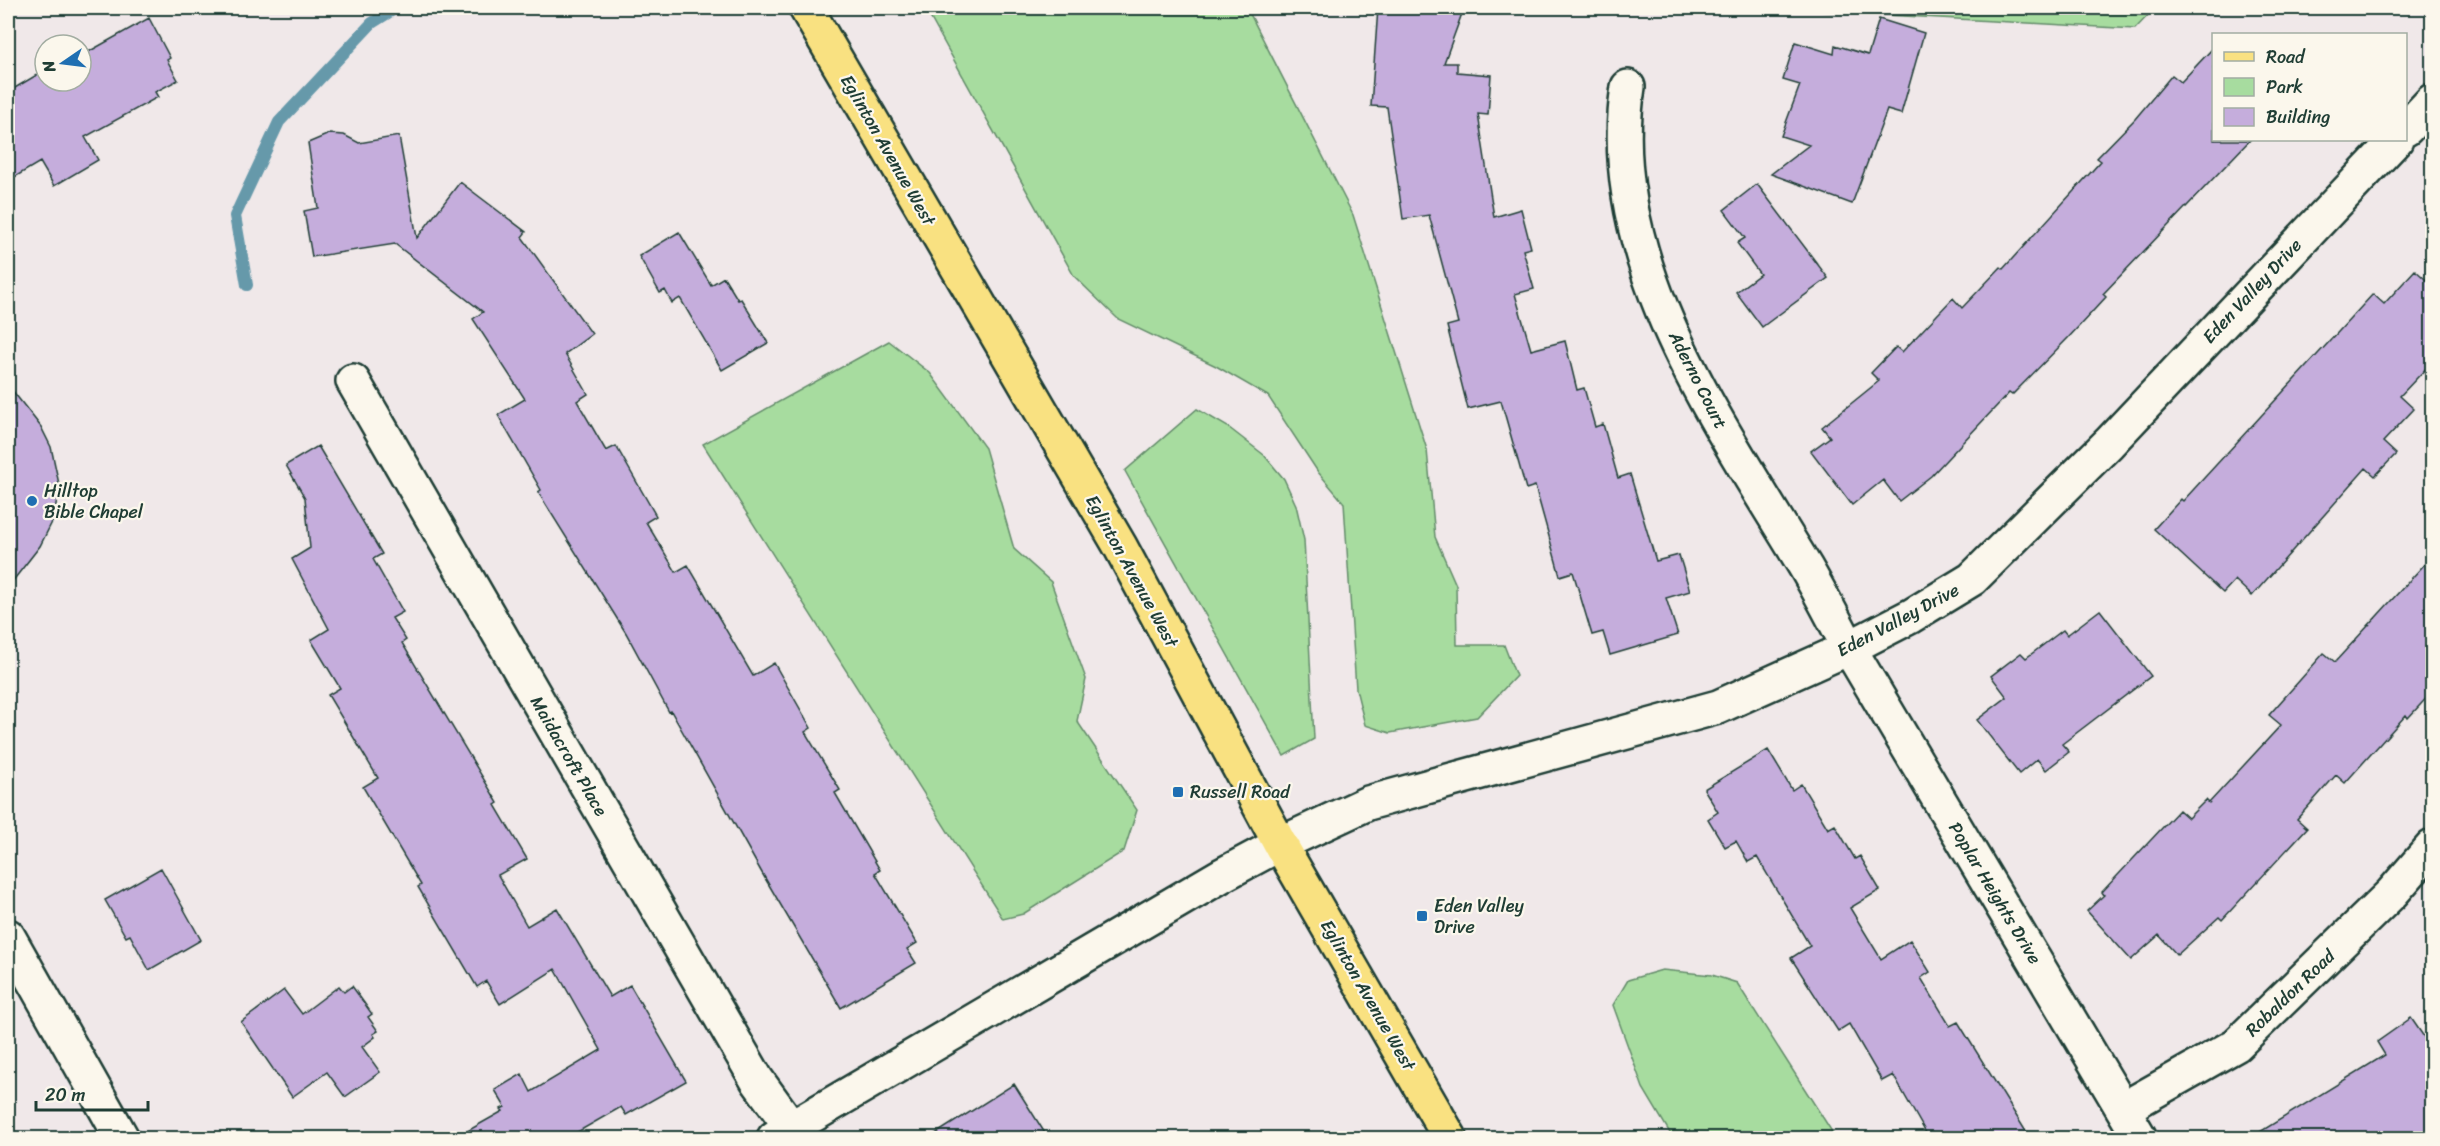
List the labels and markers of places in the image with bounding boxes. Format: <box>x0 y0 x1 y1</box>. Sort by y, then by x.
place label: Hilltop Bible Chapel <box>44 475 144 528</box>
marker: Hilltop Bible Chapel <box>25 494 39 508</box>
place label: Russell Road <box>1190 776 1291 808</box>
marker: Russell Road <box>1171 785 1185 799</box>
place label: Eden Valley Drive <box>1434 890 1525 943</box>
marker: Eden Valley Drive <box>1415 909 1429 923</box>

